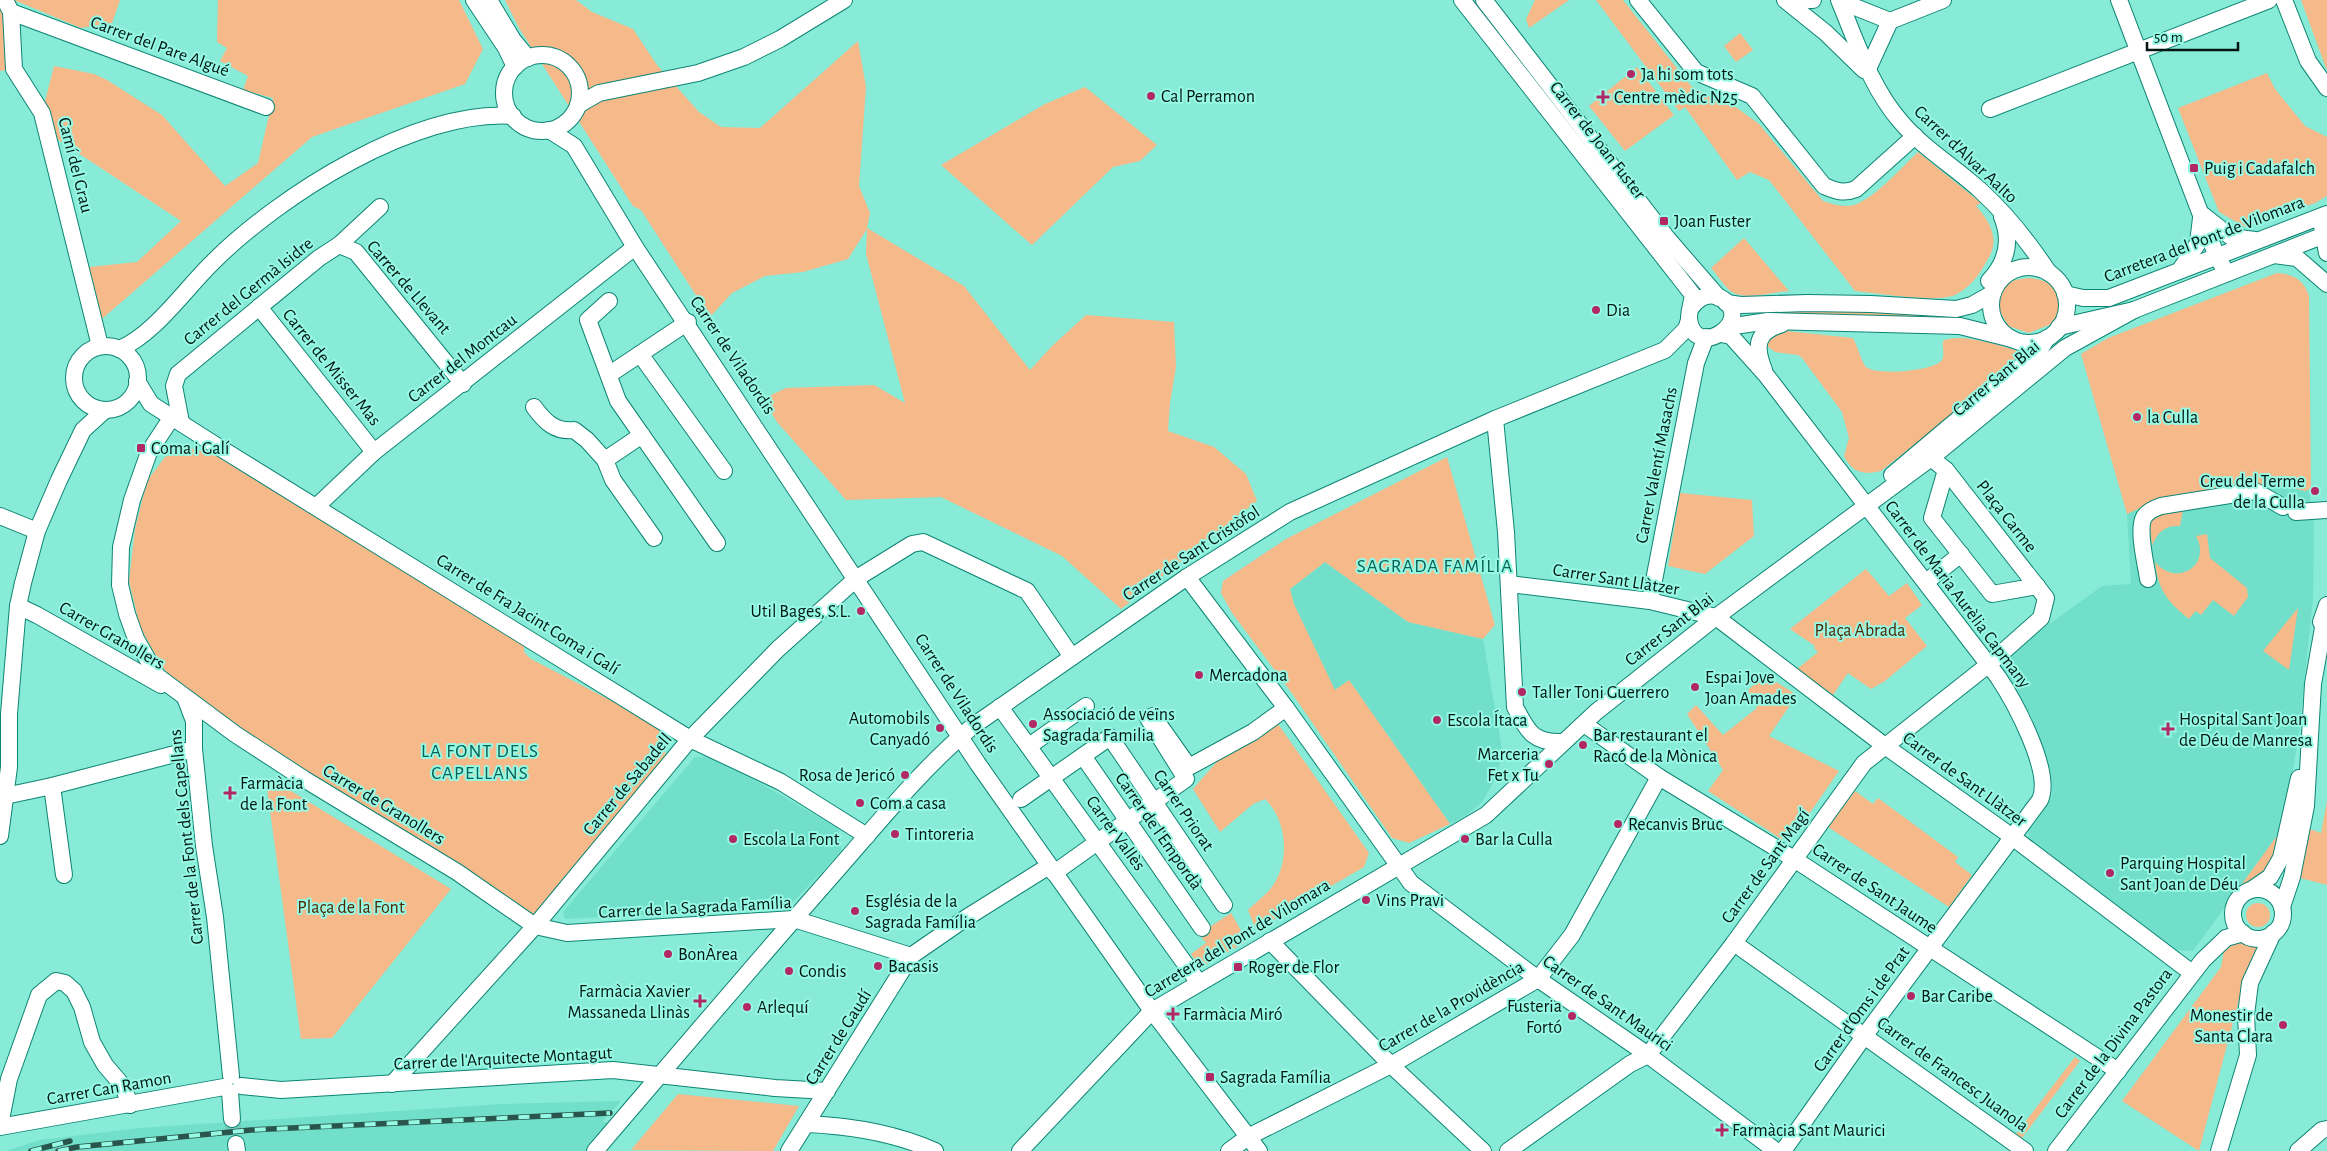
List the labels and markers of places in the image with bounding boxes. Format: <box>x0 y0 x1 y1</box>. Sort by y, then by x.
place label: Ja hi som tots <box>1641 66 1734 84</box>
marker: Ja hi som tots <box>1625 68 1637 80</box>
place label: Cal Perramon <box>1161 88 1255 106</box>
place label: Centre mèdic N25 <box>1614 89 1738 107</box>
marker: Cal Perramon <box>1145 90 1157 102</box>
marker: Centre mèdic N25 <box>1596 90 1610 104</box>
place label: Puig i Cadafalch <box>2204 160 2315 178</box>
marker: Puig i Cadafalch <box>2188 162 2200 174</box>
place label: Joan Fuster <box>1674 213 1751 231</box>
marker: Joan Fuster <box>1658 215 1670 227</box>
place label: Dia <box>1606 302 1630 320</box>
marker: Dia <box>1590 304 1602 316</box>
place label: la Culla <box>2147 409 2198 427</box>
marker: la Culla <box>2131 411 2143 423</box>
place label: Coma i Galí <box>151 440 230 458</box>
marker: Coma i Galí <box>135 442 147 454</box>
place label: Creu del Terme de la Culla <box>2200 473 2305 512</box>
marker: Creu del Terme de la Culla <box>2309 485 2321 497</box>
place label: Util Bages, S.L. <box>751 603 851 621</box>
marker: Util Bages, S.L. <box>855 605 867 617</box>
place label: Mercadona <box>1209 667 1288 685</box>
marker: Mercadona <box>1193 669 1205 681</box>
place label: Espai Jove Joan Amades <box>1705 669 1797 708</box>
marker: Espai Jove Joan Amades <box>1689 681 1701 693</box>
place label: Taller Toni Guerrero <box>1532 684 1669 702</box>
marker: Taller Toni Guerrero <box>1516 686 1528 698</box>
place label: Associació de veïns Sagrada Familia <box>1043 706 1175 745</box>
place label: Escola Ítaca <box>1447 709 1528 730</box>
place label: Automobils Canyadó <box>849 710 930 749</box>
place label: Hospital Sant Joan de Déu de Manresa <box>2179 711 2313 750</box>
marker: Escola Ítaca <box>1431 714 1443 726</box>
marker: Associació de veïns Sagrada Familia <box>1027 718 1039 730</box>
marker: Automobils Canyadó <box>934 722 946 734</box>
marker: Hospital Sant Joan de Déu de Manresa <box>2161 722 2175 736</box>
place label: Bar restaurant el Racó de la Mònica <box>1593 727 1717 766</box>
marker: Bar restaurant el Racó de la Mònica <box>1577 739 1589 751</box>
place label: Marceria Fet x Tu <box>1477 746 1539 785</box>
marker: Marceria Fet x Tu <box>1543 758 1555 770</box>
place label: Rosa de Jericó <box>799 767 895 785</box>
marker: Rosa de Jericó <box>899 769 911 781</box>
place label: Farmàcia de la Font <box>240 775 307 814</box>
marker: Farmàcia de la Font <box>224 787 236 799</box>
place label: Com a casa <box>870 795 946 813</box>
marker: Com a casa <box>854 797 866 809</box>
place label: Recanvis Bruc <box>1628 816 1723 834</box>
marker: Recanvis Bruc <box>1612 818 1624 830</box>
place label: Tintoreria <box>905 826 974 844</box>
marker: Tintoreria <box>889 828 901 840</box>
place label: Escola La Font <box>743 831 840 849</box>
place label: Bar la Culla <box>1475 831 1553 849</box>
marker: Escola La Font <box>727 833 739 845</box>
marker: Bar la Culla <box>1459 833 1471 845</box>
place label: Parquing Hospital Sant Joan de Déu <box>2120 855 2246 894</box>
marker: Parquing Hospital Sant Joan de Déu <box>2104 867 2116 879</box>
place label: Vins Pravi <box>1376 892 1444 910</box>
place label: Església de la Sagrada Família <box>865 893 976 932</box>
marker: Vins Pravi <box>1360 894 1372 906</box>
marker: Església de la Sagrada Família <box>849 905 861 917</box>
place label: BonÀrea <box>678 943 738 964</box>
marker: BonÀrea <box>662 948 674 960</box>
place label: Bacasis <box>888 958 939 976</box>
place label: Roger de Flor <box>1248 959 1340 977</box>
marker: Bacasis <box>872 960 884 972</box>
marker: Roger de Flor <box>1232 961 1244 973</box>
place label: Condis <box>799 963 846 981</box>
marker: Condis <box>783 965 795 977</box>
place label: Farmàcia Xavier Massaneda Llinàs <box>567 983 690 1022</box>
place label: Bar Caribe <box>1921 988 1993 1006</box>
marker: Bar Caribe <box>1905 990 1917 1002</box>
marker: Farmàcia Xavier Massaneda Llinàs <box>694 995 706 1007</box>
place label: Fusteria Fortó <box>1507 998 1562 1037</box>
place label: Arlequí <box>757 999 809 1017</box>
marker: Arlequí <box>741 1001 753 1013</box>
place label: Farmàcia Miró <box>1183 1006 1283 1024</box>
place label: Monestir de Santa Clara <box>2190 1007 2273 1046</box>
marker: Farmàcia Miró <box>1167 1008 1179 1020</box>
marker: Fusteria Fortó <box>1566 1010 1578 1022</box>
marker: Monestir de Santa Clara <box>2277 1019 2289 1031</box>
place label: Sagrada Família <box>1220 1069 1331 1087</box>
marker: Sagrada Família <box>1204 1071 1216 1083</box>
place label: Farmàcia Sant Maurici <box>1732 1122 1886 1140</box>
marker: Farmàcia Sant Maurici <box>1716 1124 1728 1136</box>

